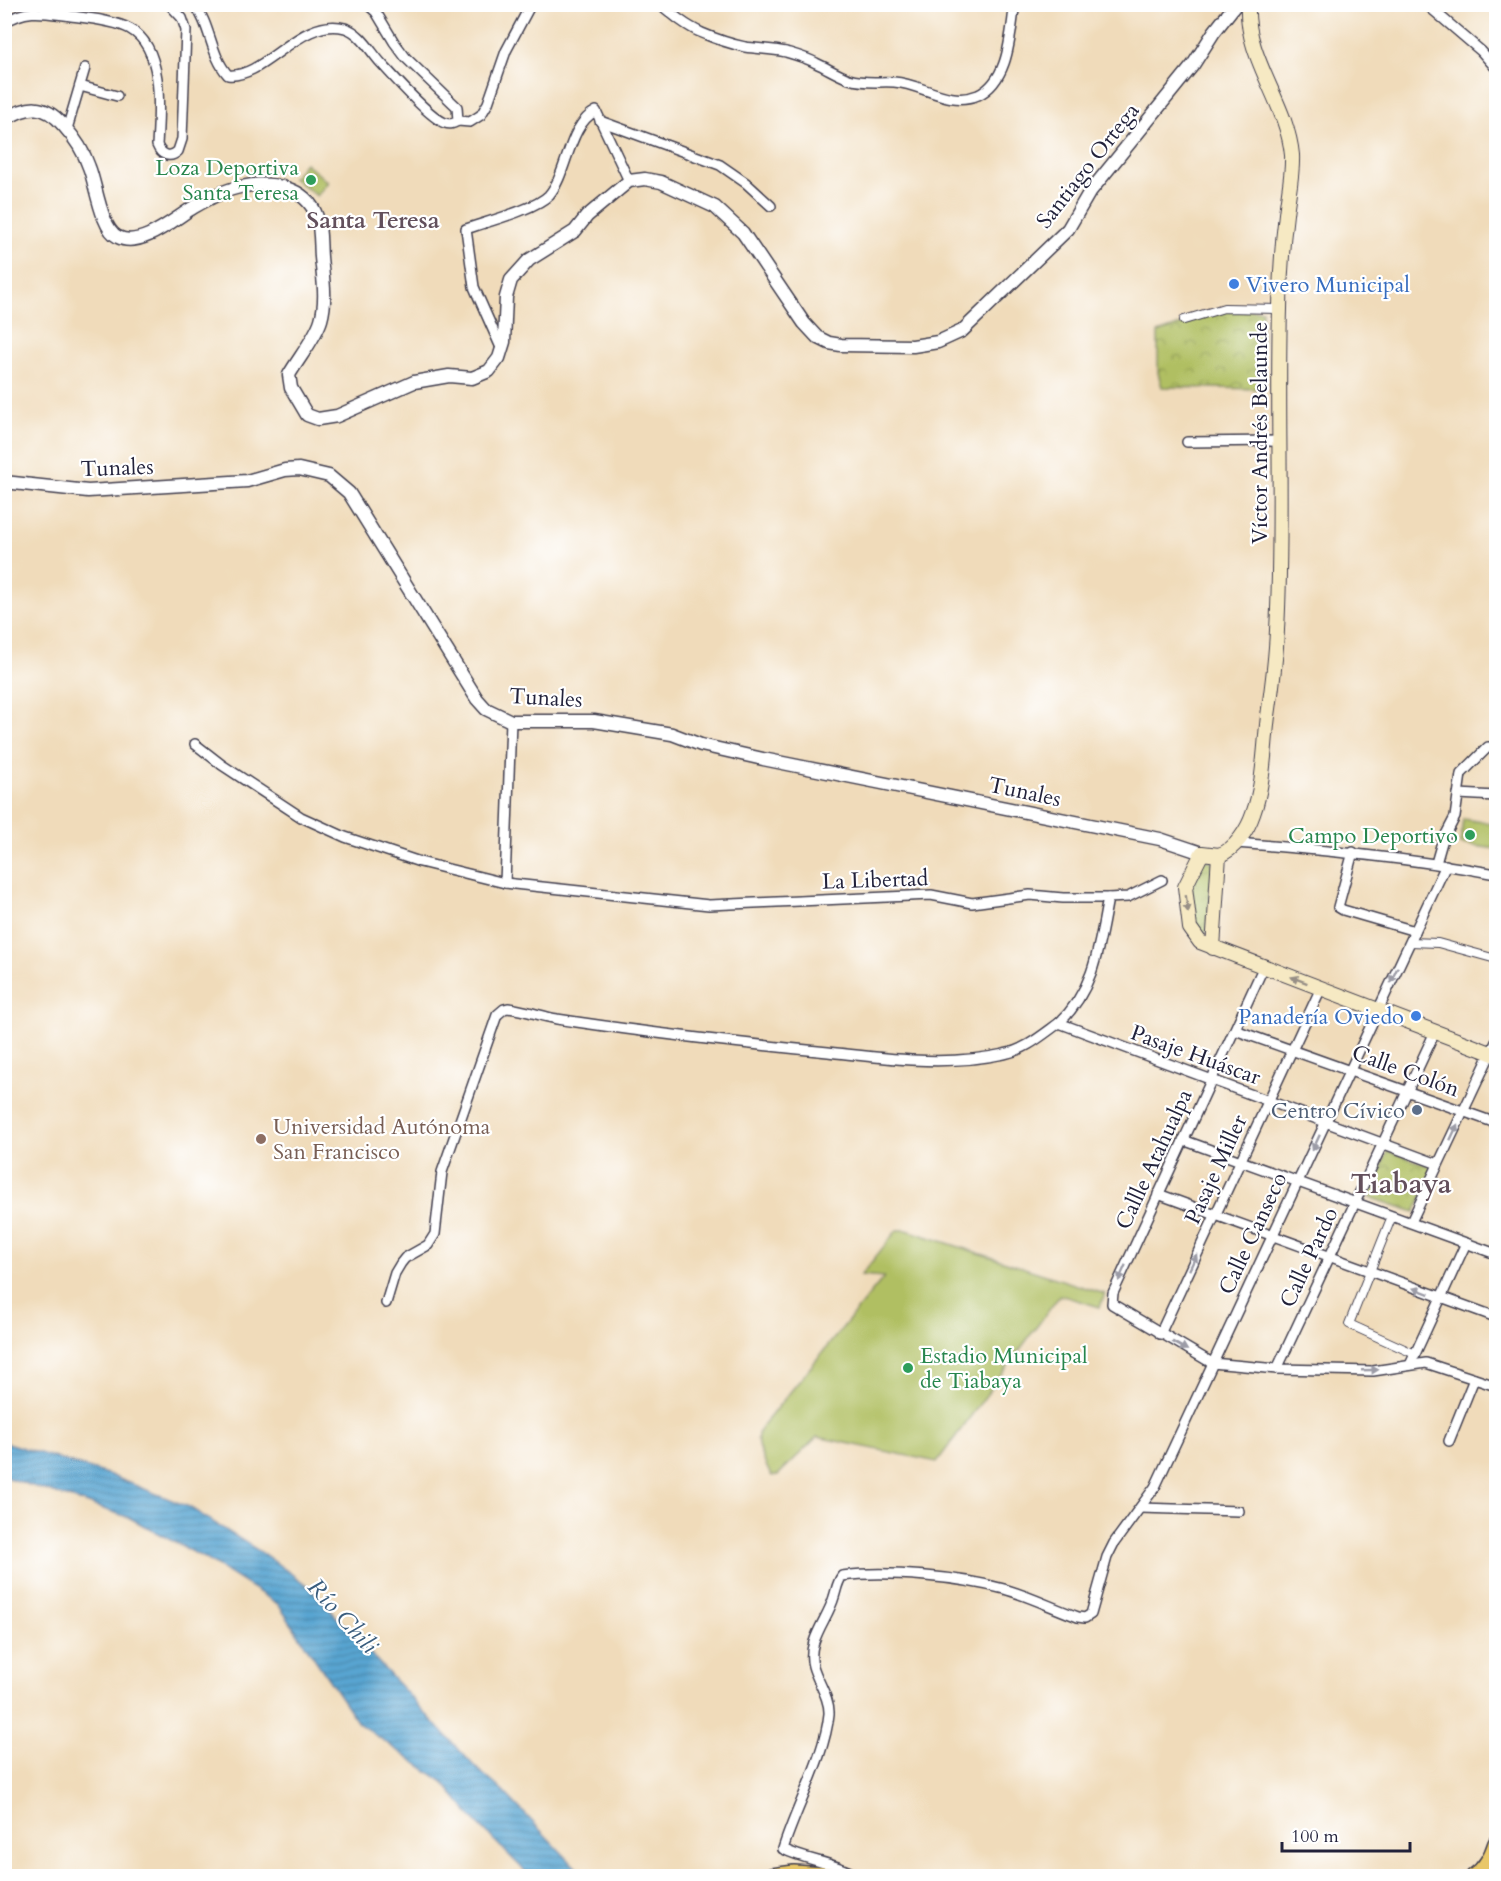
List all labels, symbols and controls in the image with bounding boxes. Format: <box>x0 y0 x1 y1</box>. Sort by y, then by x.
street label: Santiago Ortega <box>1029 96 1147 235</box>
place label: Loza Deportiva Santa Teresa <box>155 153 299 208</box>
marker: Loza Deportiva Santa Teresa <box>304 173 318 187</box>
district label: Santa Teresa <box>306 204 440 237</box>
place label: Vivero Municipal <box>1246 270 1410 300</box>
marker: Vivero Municipal <box>1227 277 1241 291</box>
street label: Víctor Andrés Belaunde <box>1245 322 1275 544</box>
street label: Tunales <box>80 452 154 484</box>
street label: Tunales <box>509 681 583 715</box>
street label: Tunales <box>986 770 1064 814</box>
place label: Campo Deportivo <box>1288 821 1458 851</box>
marker: Campo Deportivo <box>1463 828 1477 842</box>
street label: La Libertad <box>821 863 929 897</box>
one-way arrow <box>1182 895 1191 914</box>
one-way arrow <box>1390 967 1399 984</box>
one-way arrow <box>1290 975 1308 984</box>
place label: Panadería Oviedo <box>1238 1002 1404 1032</box>
marker: Panadería Oviedo <box>1409 1009 1423 1023</box>
street label: Pasaje Huáscar <box>1126 1018 1266 1093</box>
street label: Calle Colón <box>1348 1038 1464 1104</box>
street label: Callle Atahualpa <box>1108 1084 1200 1234</box>
place label: Centro Cívico <box>1271 1096 1405 1126</box>
marker: Centro Cívico <box>1410 1103 1424 1117</box>
street label: Pasaje Miller <box>1177 1109 1255 1229</box>
place label: Universidad Autónoma San Francisco <box>273 1112 491 1167</box>
one-way arrow <box>1449 1123 1458 1140</box>
marker: Universidad Autónoma San Francisco <box>254 1132 268 1146</box>
one-way arrow <box>1311 1134 1320 1151</box>
district label: Tiabaya <box>1350 1165 1452 1203</box>
street label: Calle Canseco <box>1212 1167 1294 1299</box>
street label: Calle Pardo <box>1273 1202 1345 1313</box>
one-way arrow <box>1189 1253 1199 1271</box>
one-way arrow <box>1118 1265 1127 1282</box>
one-way arrow <box>1412 1286 1430 1296</box>
one-way arrow <box>1172 1340 1188 1351</box>
place label: Estadio Municipal de Tiabaya <box>920 1341 1088 1396</box>
marker: Estadio Municipal de Tiabaya <box>901 1361 915 1375</box>
one-way arrow <box>1361 1365 1380 1375</box>
water label: Río Chili <box>300 1571 386 1662</box>
scale bar <box>1282 1815 1410 1853</box>
text: 100 m <box>1291 1824 1339 1849</box>

